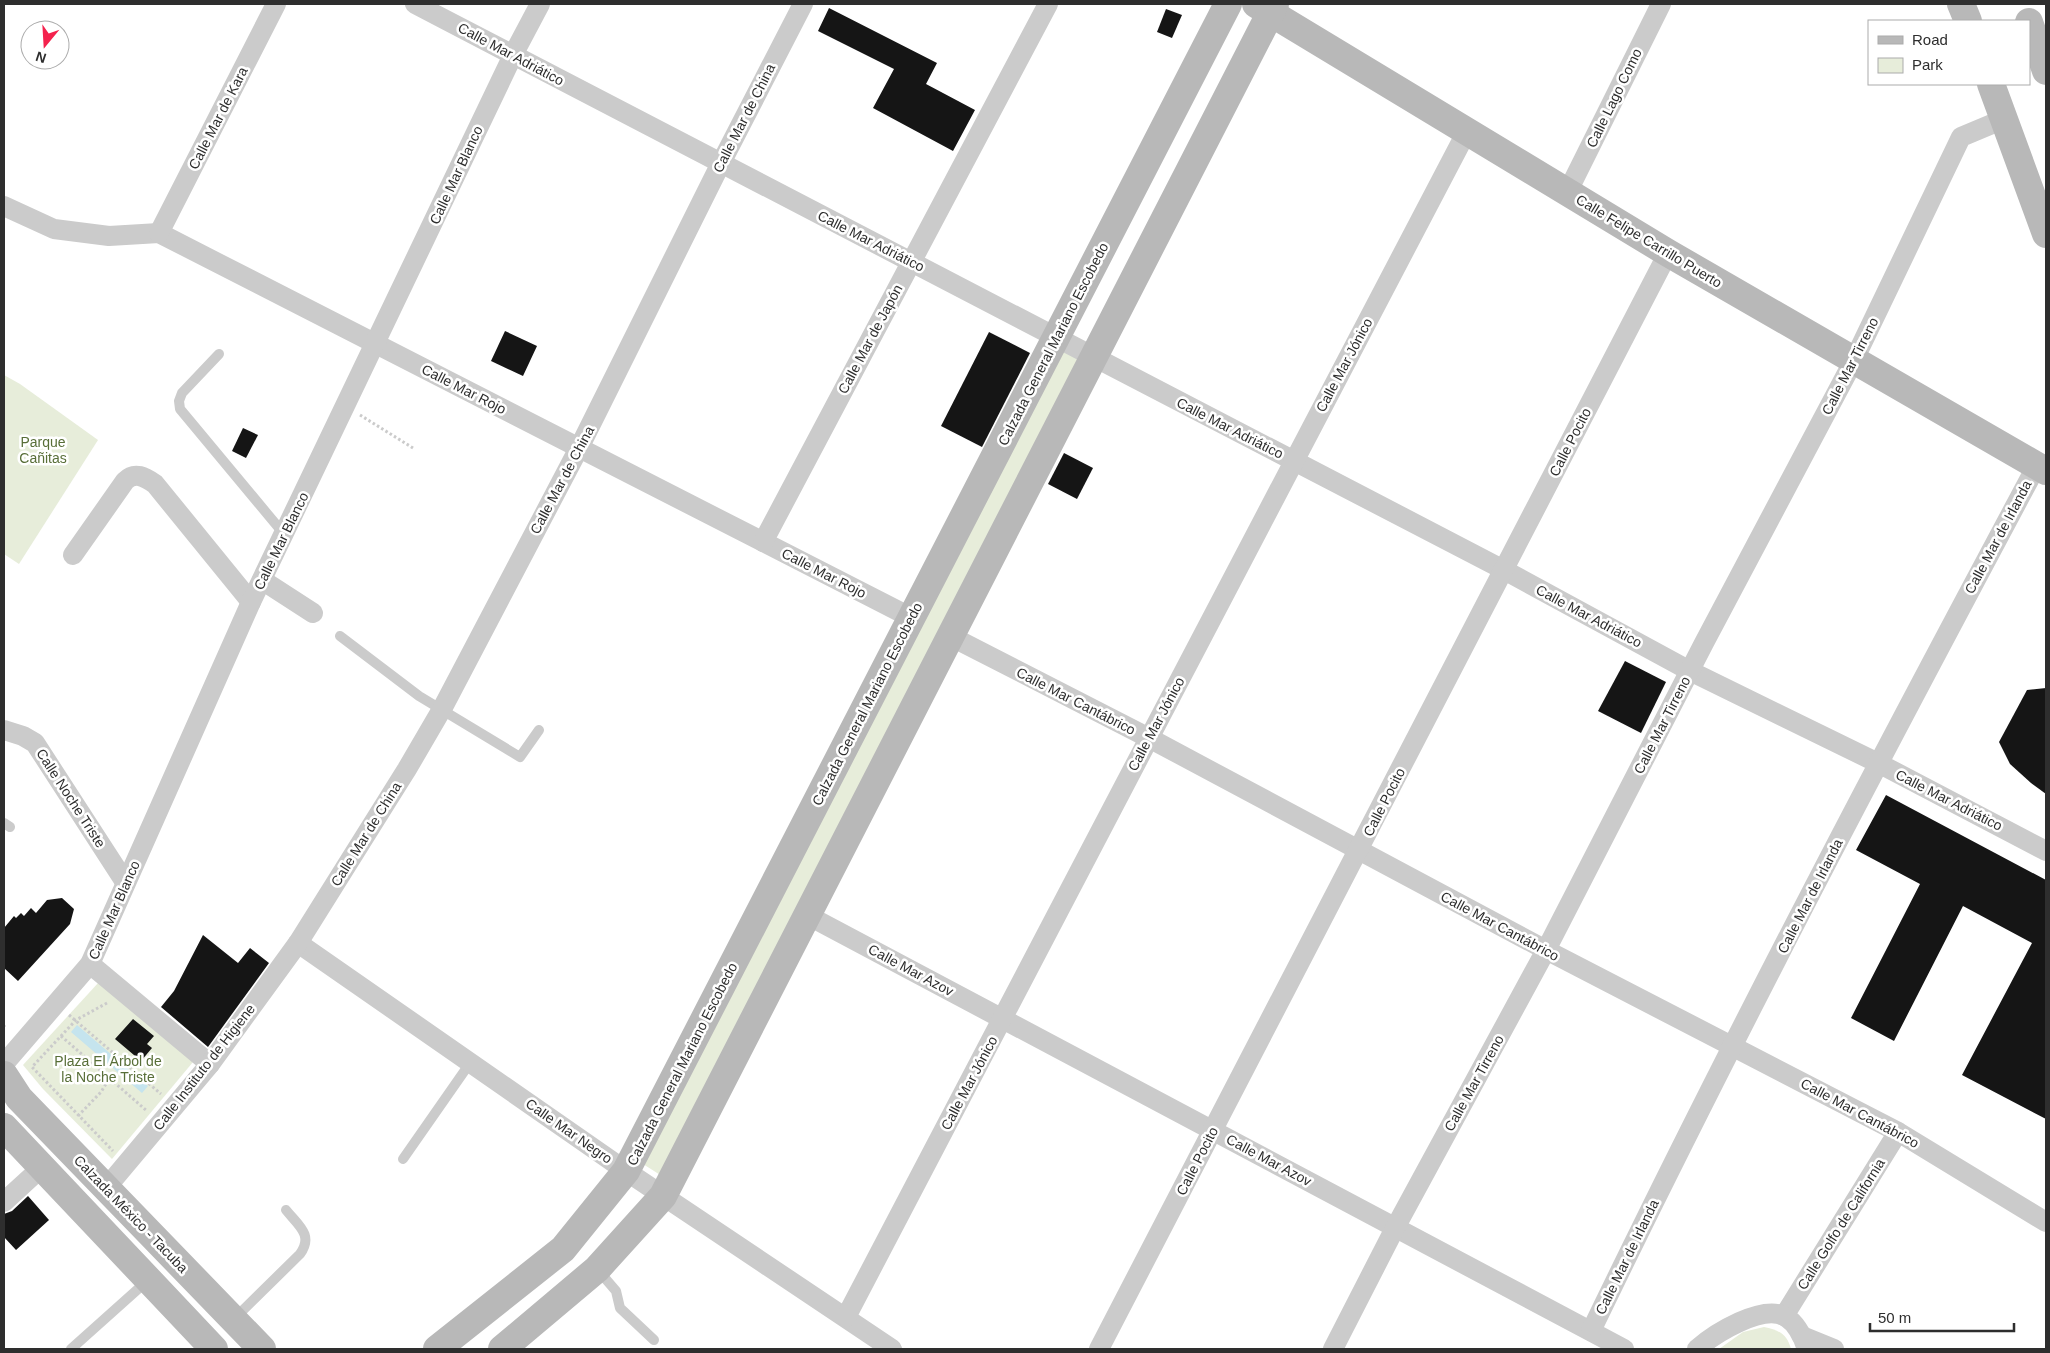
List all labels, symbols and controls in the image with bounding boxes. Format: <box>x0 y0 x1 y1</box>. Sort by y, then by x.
street label: Calle Mar Adriático <box>455 19 567 89</box>
north arrow <box>20 20 70 70</box>
legend <box>1868 20 2030 85</box>
text: Road <box>1912 31 1948 48</box>
street label: Calle Lago Como <box>1583 46 1645 150</box>
text: N <box>34 48 48 67</box>
text: Park <box>1912 56 1943 73</box>
street label: Calle Mar de China <box>710 61 778 175</box>
street label: Calle Mar de Kara <box>185 64 251 172</box>
street label: Calle Mar Blanco <box>426 123 486 227</box>
street label: Calle Felipe Carrillo Puerto <box>1573 191 1725 291</box>
street label: Calle Mar Adriático <box>815 207 927 275</box>
street label: Calzada General Mariano Escobedo <box>995 240 1111 448</box>
street label: Calle Mar de Japón <box>834 282 906 396</box>
street label: Calle Mar Tirreno <box>1818 314 1882 417</box>
street label: Calle Mar Jónico <box>1312 315 1376 415</box>
street label: Calle Mar Rojo <box>419 361 509 417</box>
street label: Calle Mar Adriático <box>1174 394 1286 462</box>
street label: Calle Pocito <box>1546 405 1594 479</box>
street label: Calle Mar de China <box>527 423 597 537</box>
park label: Parque Cañitas <box>19 434 67 466</box>
street label: Calle Mar de Irlanda <box>1961 477 2035 596</box>
street label: Calle Mar Blanco <box>250 489 312 592</box>
street label: Calle Mar Rojo <box>779 545 869 601</box>
street label: Calle Mar Adriático <box>1533 581 1645 651</box>
street label: Calzada General Mariano Escobedo <box>809 600 925 808</box>
street label: Calle Mar Cantábrico <box>1014 664 1138 738</box>
street label: Calle Mar Tirreno <box>1630 673 1694 776</box>
street label: Calle Mar Jónico <box>1124 674 1188 774</box>
street label: Calle Noche Triste <box>33 746 109 850</box>
street label: Calle Pocito <box>1360 765 1408 839</box>
street label: Calle Mar Adriático <box>1893 766 2005 834</box>
street label: Calle Mar de China <box>327 779 405 889</box>
street label: Calle Mar de Irlanda <box>1774 836 1846 956</box>
street label: Calle Mar Blanco <box>85 858 143 962</box>
street label: Calle Mar Cantábrico <box>1438 888 1562 964</box>
street label: Calle Mar Azov <box>866 941 956 999</box>
street label: Calzada General Mariano Escobedo <box>624 960 740 1168</box>
street label: Calle Instituto de Higiene <box>150 1001 258 1133</box>
street label: Calle Mar Tirreno <box>1441 1032 1507 1134</box>
street label: Calle Mar Jónico <box>937 1033 1001 1133</box>
park label: Plaza El Árbol de la Noche Triste <box>54 1053 162 1085</box>
street label: Calle Mar Cantábrico <box>1798 1075 1922 1151</box>
street label: Calle Mar Negro <box>523 1095 616 1167</box>
street label: Calle Pocito <box>1173 1124 1221 1198</box>
street label: Calle Mar Azov <box>1224 1131 1314 1189</box>
street label: Calzada México - Tacuba <box>71 1152 191 1276</box>
street label: Calle Golfo de California <box>1794 1155 1888 1293</box>
street label: Calle Mar de Irlanda <box>1592 1197 1662 1317</box>
scale bar <box>1870 1300 2014 1332</box>
text: 50 m <box>1878 1309 1911 1326</box>

